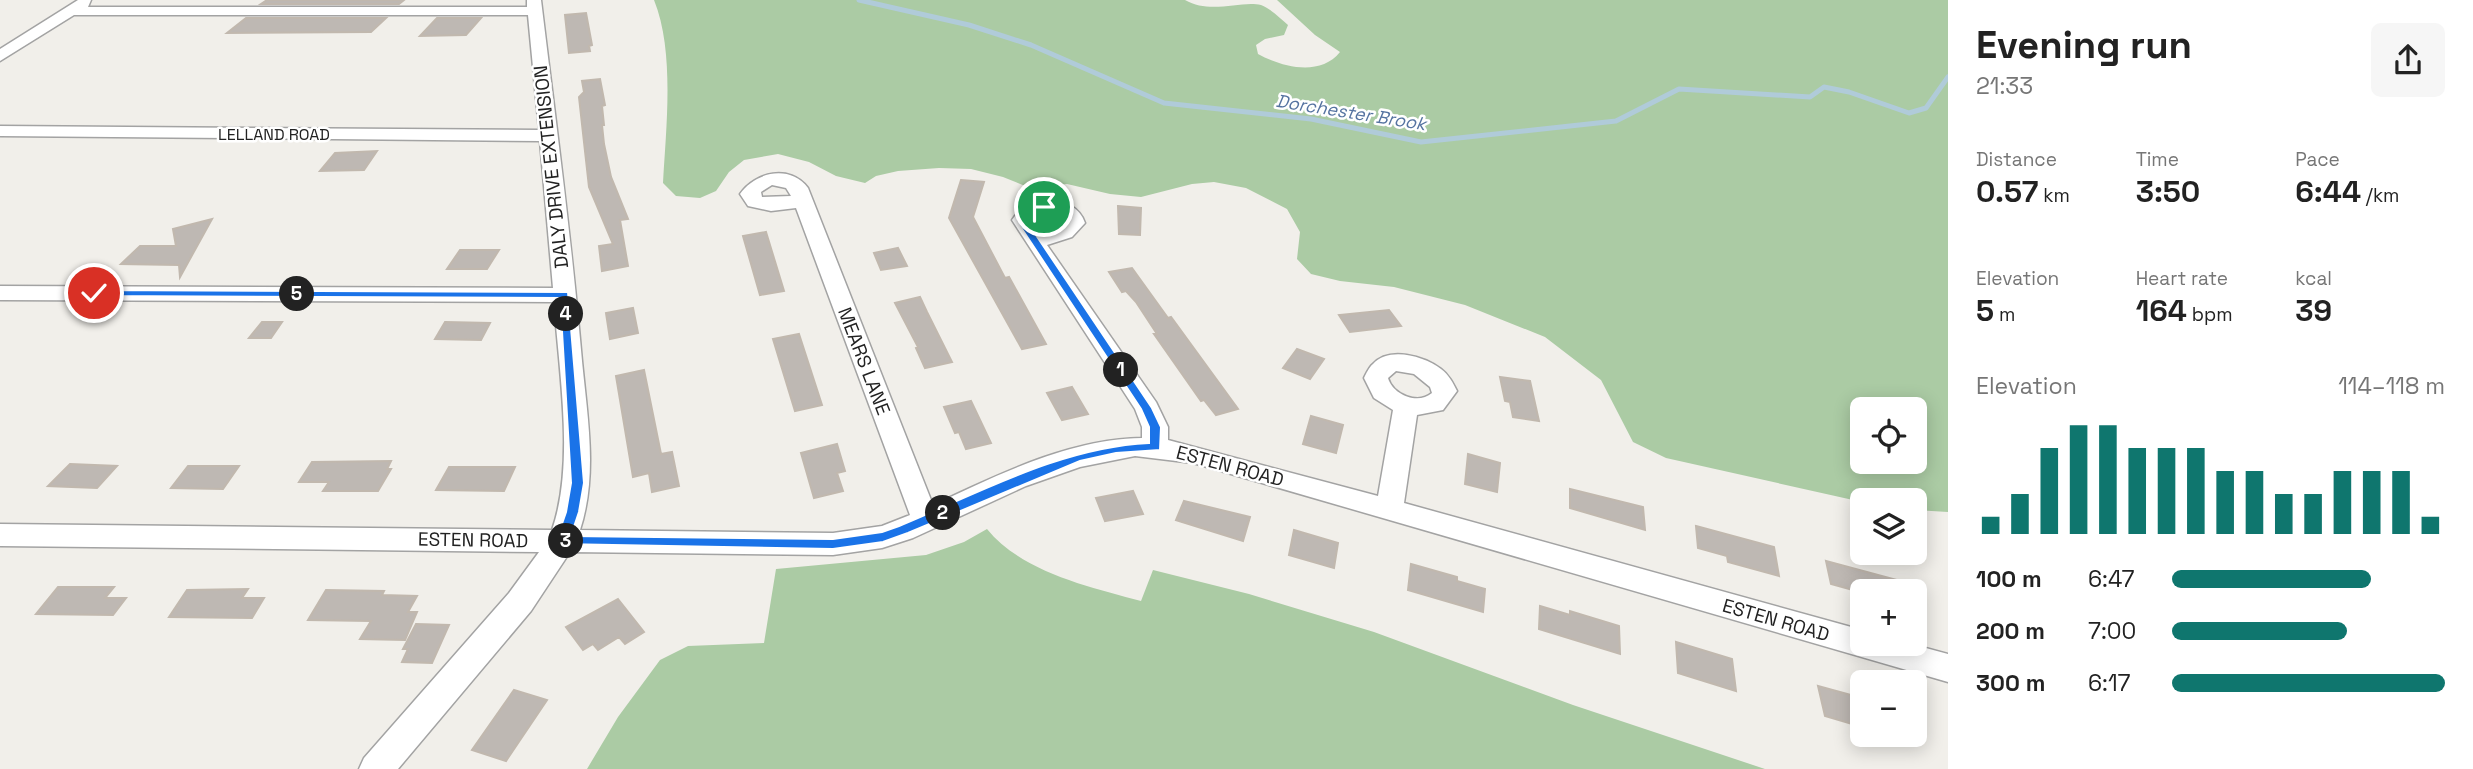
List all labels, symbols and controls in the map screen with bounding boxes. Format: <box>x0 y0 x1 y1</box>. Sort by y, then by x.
text: Evening run <box>1976 21 2192 69</box>
button: share <box>2371 23 2445 97</box>
street label: DALY DRIVE EXTENSION <box>528 64 574 270</box>
text: 21:33 <box>1976 71 2033 101</box>
water label: Dorchester Brook <box>1274 89 1430 136</box>
street label: LELLAND ROAD <box>218 124 330 145</box>
text: Distance <box>1976 147 2057 172</box>
text: Time <box>2136 147 2179 172</box>
text: Pace <box>2295 147 2340 172</box>
text: 0.57 <box>1976 172 2038 211</box>
text: 3:50 <box>2136 172 2200 211</box>
text: 6:44 <box>2295 172 2361 211</box>
pin <box>1014 177 1074 237</box>
text: km <box>2038 183 2070 208</box>
text: /km <box>2361 183 2399 208</box>
icon: arrive <box>1025 188 1063 226</box>
pin <box>64 263 124 323</box>
text: Elevation <box>1976 266 2059 291</box>
text: Heart rate <box>2136 266 2228 291</box>
text: kcal <box>2295 266 2332 291</box>
icon: check <box>75 274 113 312</box>
pin: 5 <box>280 276 314 312</box>
text: 5 <box>291 281 302 306</box>
text: 5 <box>1976 291 1994 330</box>
text: 164 <box>2136 291 2187 330</box>
text: 39 <box>2295 291 2332 330</box>
pin: 4 <box>548 296 584 332</box>
text: 4 <box>559 301 572 326</box>
text: m <box>1994 302 2015 327</box>
text: bpm <box>2187 302 2233 327</box>
street label: MEARS LANE <box>832 304 896 418</box>
pin: 1 <box>1104 352 1138 388</box>
text: 1 <box>1116 357 1125 382</box>
text: Elevation <box>1976 371 2077 401</box>
text: 114–118 m <box>2338 371 2445 401</box>
map controls <box>1850 397 1927 747</box>
button: locate <box>1850 397 1927 474</box>
street label: ESTEN ROAD <box>1174 440 1286 492</box>
button: layers <box>1850 488 1927 565</box>
pin: 2 <box>926 496 960 530</box>
text: 2 <box>937 500 948 525</box>
pin: 3 <box>548 524 584 558</box>
street label: ESTEN ROAD <box>418 527 528 553</box>
text: 3 <box>560 528 571 553</box>
text: 100 m <box>1976 564 2042 594</box>
text: 6:47 <box>2088 564 2135 594</box>
button: + <box>1850 579 1927 656</box>
street label: ESTEN ROAD <box>1720 593 1832 647</box>
text: 200 m <box>1976 616 2045 646</box>
text: 7:00 <box>2088 616 2136 646</box>
text: 300 m <box>1976 668 2045 698</box>
text: 6:17 <box>2088 668 2130 698</box>
button: − <box>1850 670 1927 747</box>

